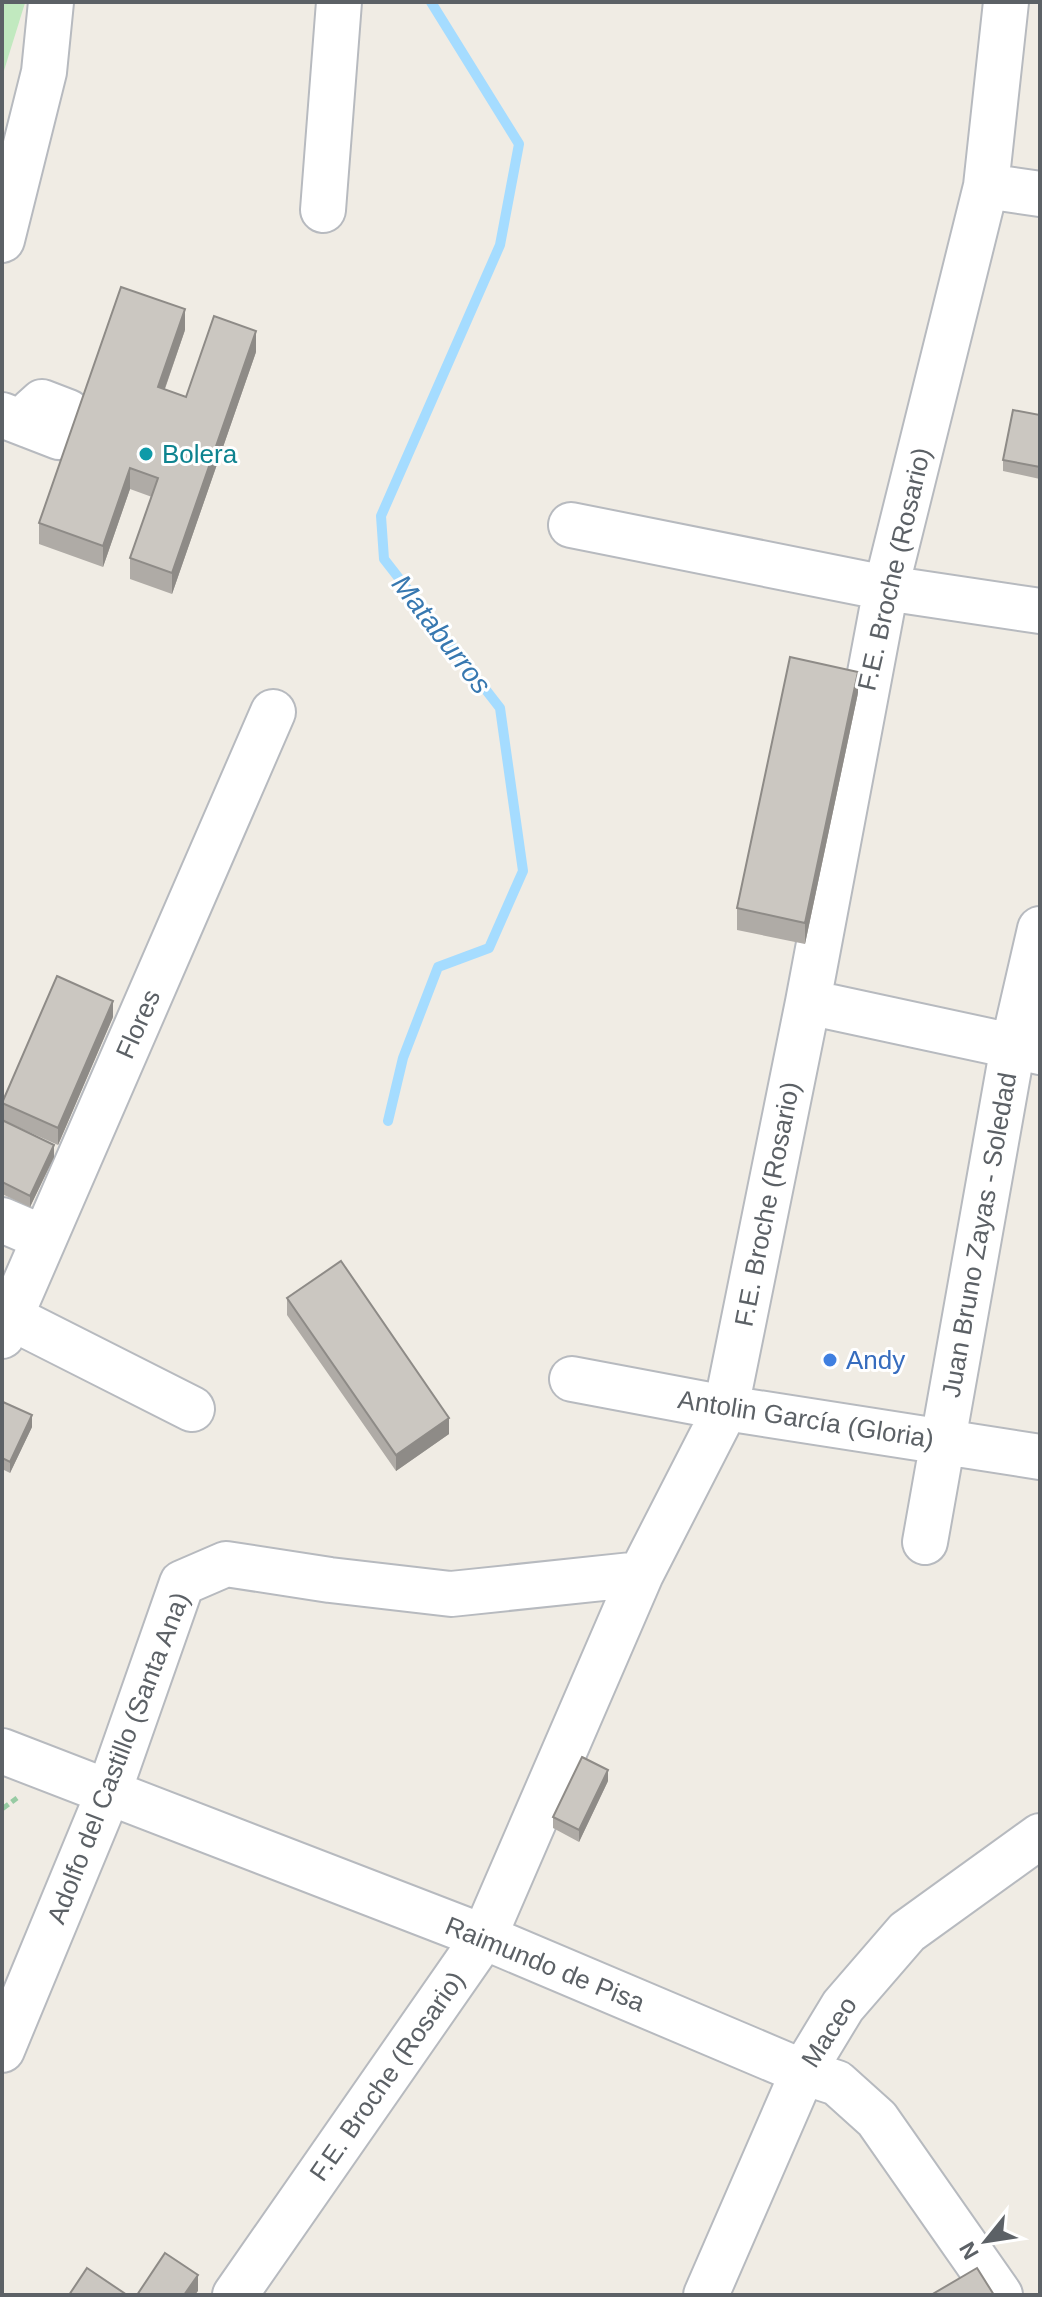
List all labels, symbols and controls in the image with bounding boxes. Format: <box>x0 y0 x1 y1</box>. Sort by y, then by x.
place label: Bolera <box>162 439 238 469</box>
marker: Bolera <box>137 445 155 463</box>
street label: F.E. Broche (Rosario) <box>851 445 937 693</box>
water label: Mataburros <box>386 569 497 700</box>
street label: Flores <box>110 985 166 1063</box>
street label: Juan Bruno Zayas - Soledad <box>936 1070 1022 1400</box>
street label: F.E. Broche (Rosario) <box>729 1079 805 1329</box>
place label: Andy <box>846 1345 905 1375</box>
marker: Andy <box>821 1351 839 1369</box>
street label: Antolin García (Gloria) <box>676 1384 936 1454</box>
street label: Adolfo del Castillo (Santa Ana) <box>41 1588 195 1928</box>
street label: Raimundo de Pisa <box>441 1910 650 2018</box>
street label: F.E. Broche (Rosario) <box>303 1966 471 2186</box>
street label: Maceo <box>795 1991 863 2073</box>
north arrow <box>946 2201 1026 2281</box>
text: N <box>954 2238 984 2264</box>

